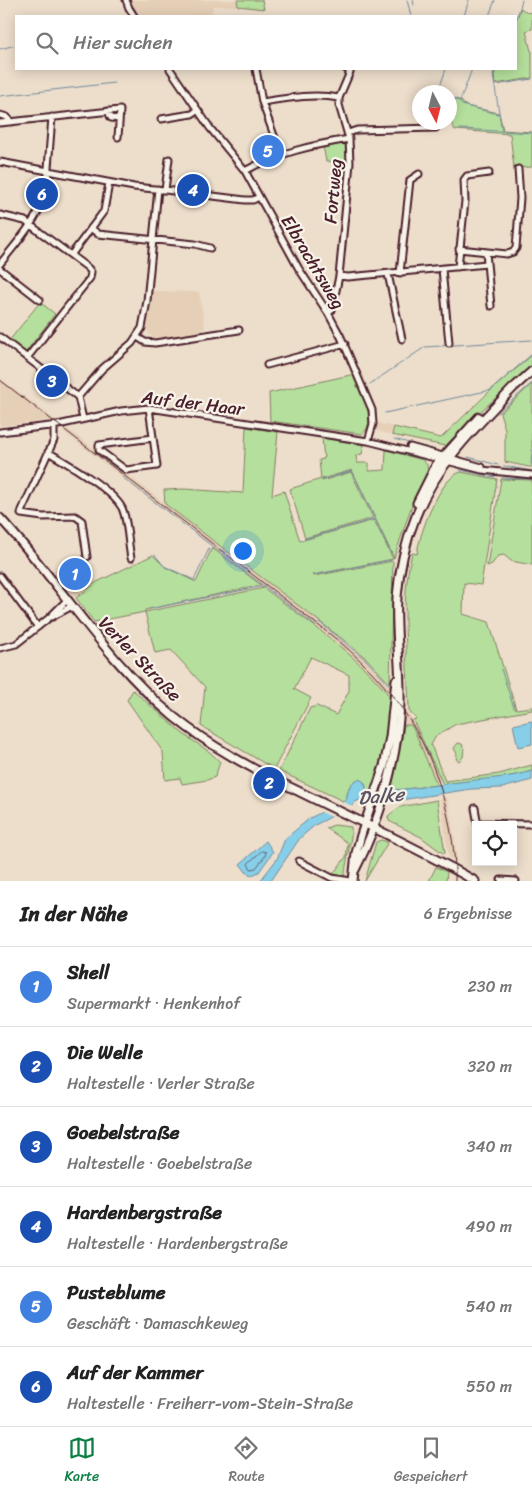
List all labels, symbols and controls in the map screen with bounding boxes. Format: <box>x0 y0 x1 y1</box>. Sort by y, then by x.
search box <box>15 15 517 70</box>
text: Hier suchen <box>73 26 173 59</box>
icon: search <box>33 29 61 57</box>
north arrow <box>412 85 457 130</box>
pin: 5 <box>252 132 284 170</box>
street label: Fortweg <box>314 157 352 225</box>
pin: 4 <box>177 171 209 209</box>
pin: 6 <box>26 175 58 213</box>
street label: Elbrachtsweg <box>272 208 354 316</box>
pin: 3 <box>36 362 68 400</box>
street label: Auf der Haar <box>139 381 248 425</box>
your location <box>230 538 256 564</box>
pin: 1 <box>59 555 91 593</box>
street label: Verler Straße <box>90 608 190 710</box>
pin: 2 <box>253 764 285 802</box>
water label: Dalke <box>357 777 408 814</box>
map controls <box>472 821 517 866</box>
button: locate <box>472 821 517 866</box>
text: In der Nähe <box>20 895 128 933</box>
text: 6 Ergebnisse <box>424 899 512 928</box>
text: Shell <box>67 956 109 989</box>
text: 1 <box>33 972 39 1001</box>
text: 230 m <box>467 972 512 1001</box>
text: Supermarkt · Henkenhof <box>67 989 240 1018</box>
text: Die Welle <box>67 1036 143 1069</box>
text: 2 <box>31 1052 41 1081</box>
text: 320 m <box>467 1052 512 1081</box>
text: Haltestelle · Verler Straße <box>67 1069 255 1098</box>
text: Goebelstraße <box>67 1116 180 1149</box>
text: 3 <box>32 1132 40 1161</box>
text: 340 m <box>467 1132 512 1161</box>
text: Haltestelle · Goebelstraße <box>67 1149 252 1178</box>
text: Hardenbergstraße <box>67 1196 222 1229</box>
text: 4 <box>31 1212 41 1241</box>
text: 490 m <box>466 1212 512 1241</box>
text: Haltestelle · Hardenbergstraße <box>67 1229 288 1258</box>
text: Pusteblume <box>67 1276 166 1309</box>
text: 5 <box>31 1292 41 1321</box>
text: 540 m <box>466 1292 512 1321</box>
text: Geschäft · Damaschkeweg <box>67 1309 248 1338</box>
text: Auf der Kammer <box>67 1356 203 1389</box>
text: 6 <box>31 1372 41 1401</box>
text: 550 m <box>466 1372 512 1401</box>
text: Haltestelle · Freiherr-vom-Stein-Straße <box>67 1389 353 1418</box>
tab: Karte <box>65 1434 99 1489</box>
tab: Route <box>228 1434 264 1489</box>
tab: Gespeichert <box>394 1434 467 1489</box>

